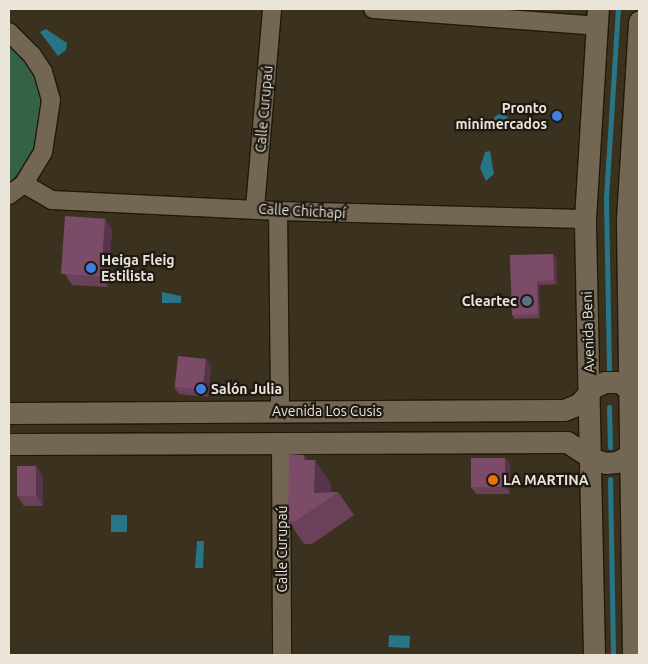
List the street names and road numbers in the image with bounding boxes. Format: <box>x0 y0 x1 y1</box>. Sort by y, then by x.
street label: Calle Curupaú <box>252 65 276 153</box>
street label: Calle Chichapí <box>258 200 346 222</box>
street label: Avenida Beni <box>578 291 598 373</box>
street label: Avenida Los Cusis <box>272 403 382 419</box>
street label: Calle Curupaú <box>274 505 290 593</box>

